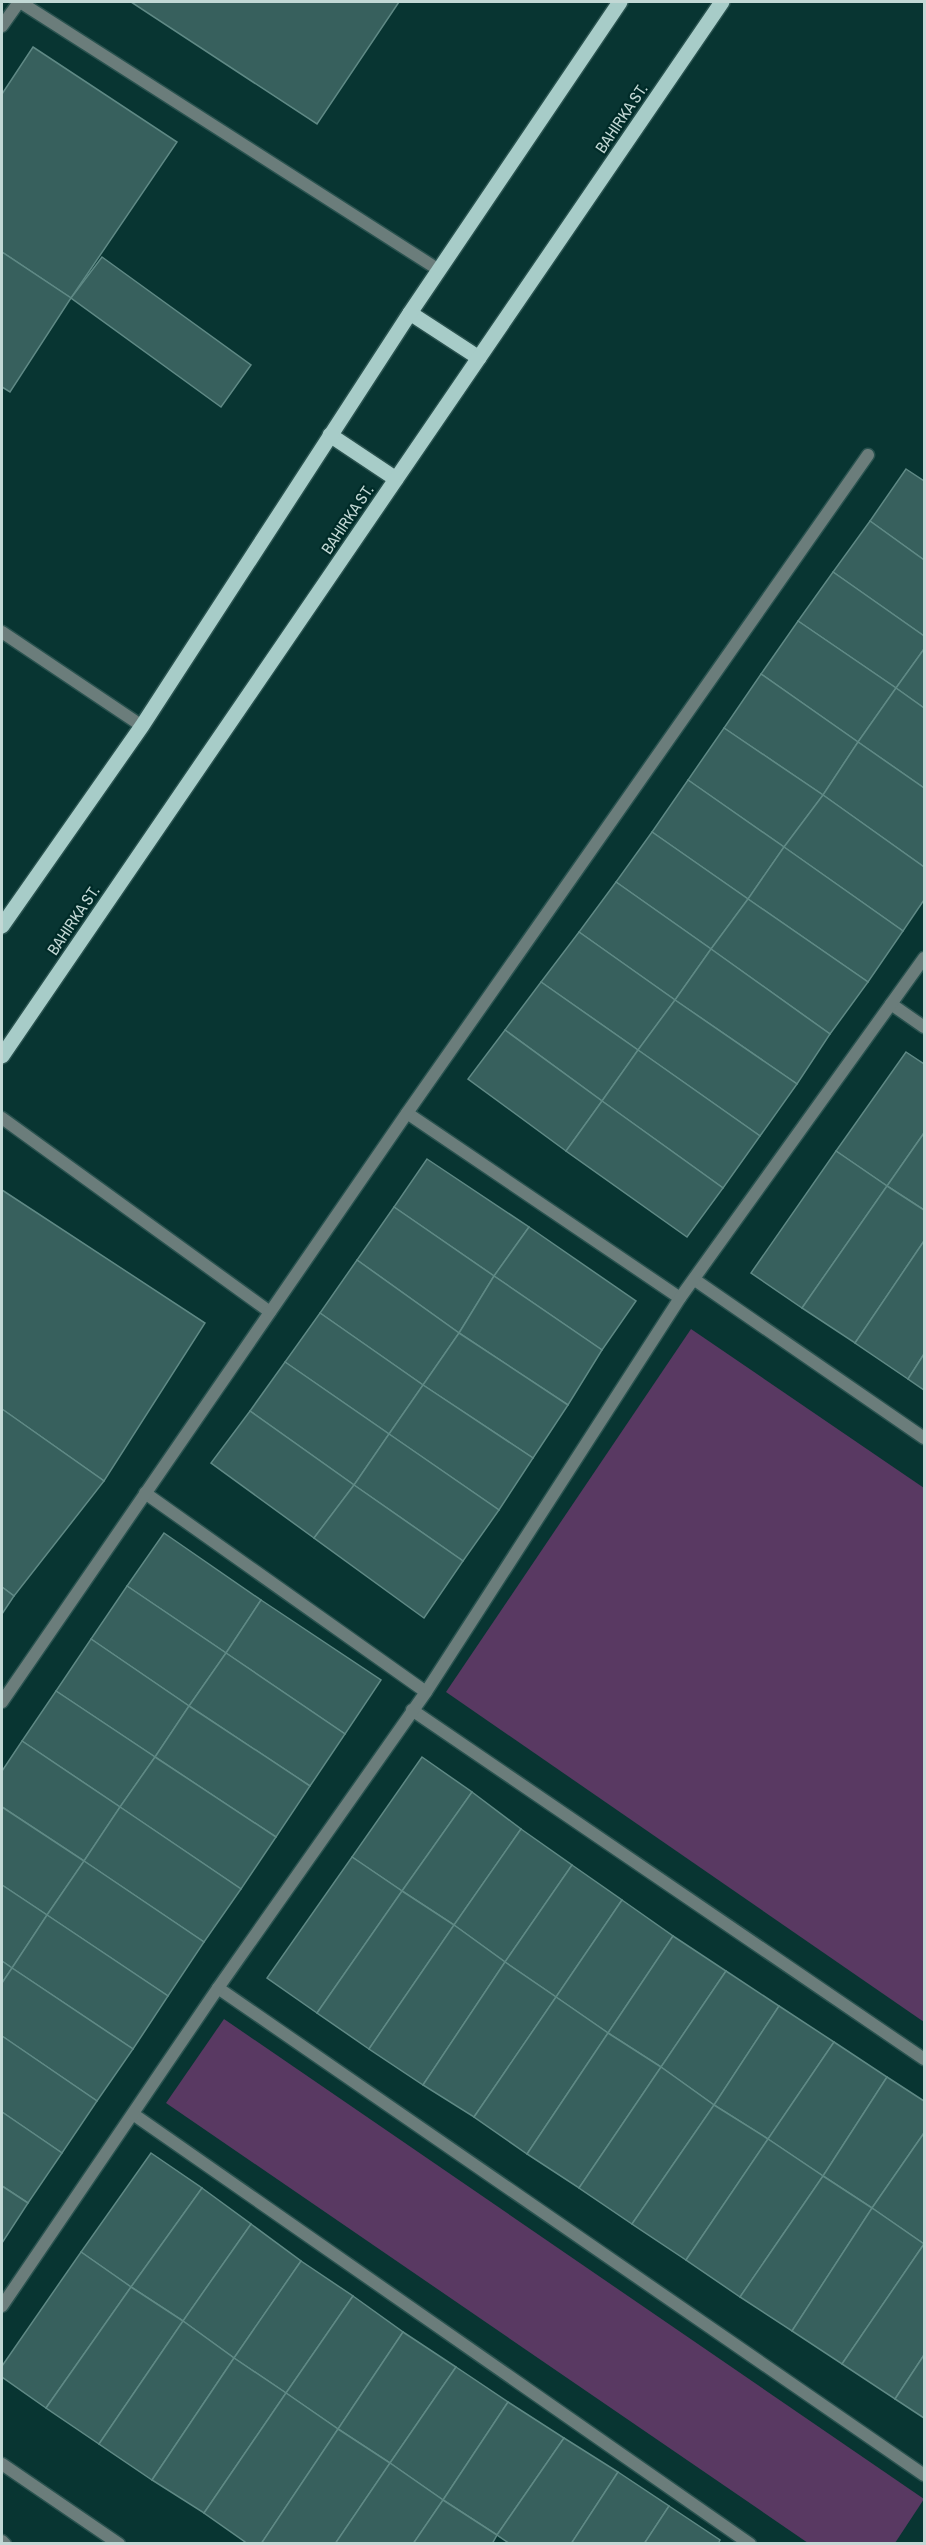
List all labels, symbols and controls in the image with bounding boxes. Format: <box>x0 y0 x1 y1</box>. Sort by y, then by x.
street label: BAHIRKA ST. <box>590 79 652 157</box>
street label: BAHIRKA ST. <box>316 480 378 558</box>
street label: BAHIRKA ST. <box>42 881 104 959</box>

